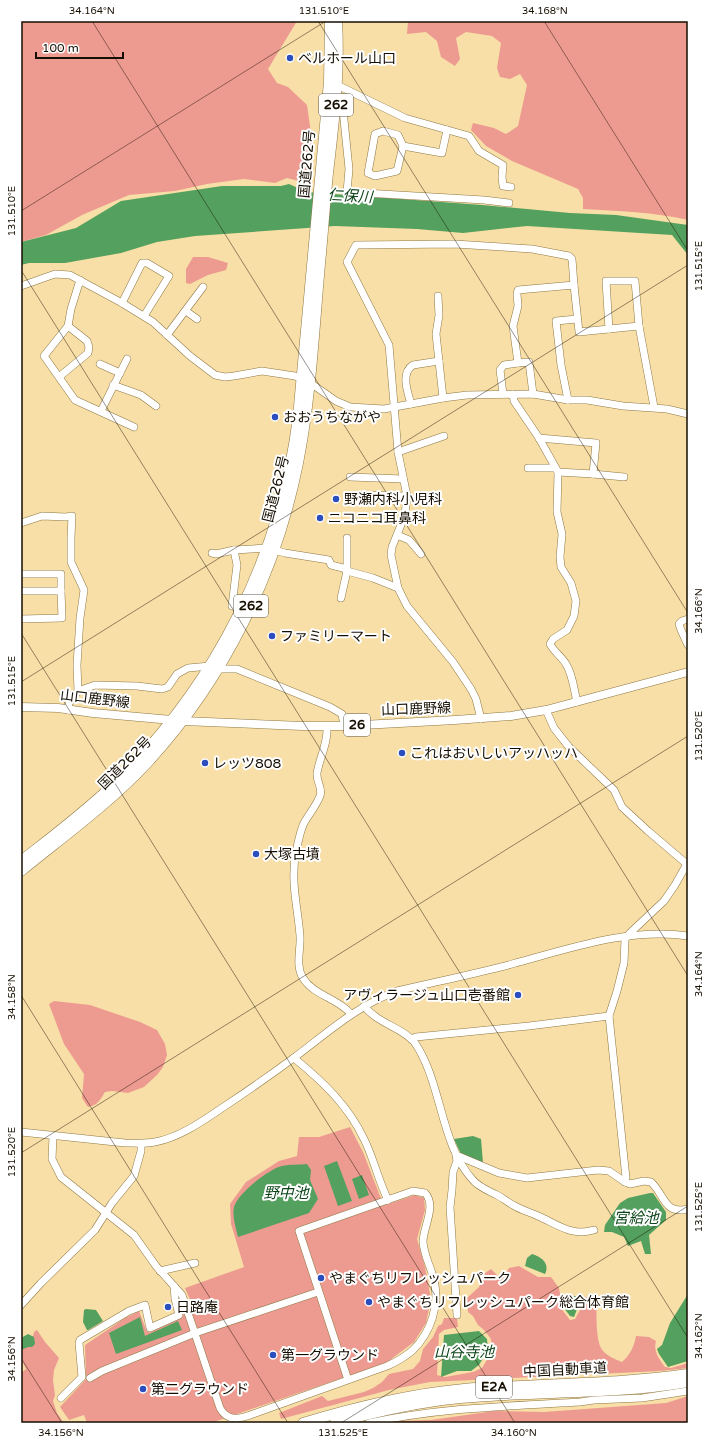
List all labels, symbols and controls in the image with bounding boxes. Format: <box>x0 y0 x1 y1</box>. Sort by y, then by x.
text: 34.164°N <box>69 5 115 17</box>
text: 131.510°E <box>299 5 349 17</box>
text: 34.168°N <box>522 5 568 17</box>
scale bar <box>36 34 123 60</box>
text: 100 m <box>42 41 79 55</box>
place label: ベルホール山口 <box>298 50 396 67</box>
marker: ベルホール山口 <box>285 53 295 63</box>
road number: 262 <box>319 94 353 116</box>
street label: 国道262号 <box>296 129 318 199</box>
text: 131.510°E <box>6 186 18 236</box>
water label: 仁保川 <box>327 186 375 206</box>
text: 131.515°E <box>693 241 705 291</box>
place label: おおうちながや <box>283 409 381 426</box>
marker: おおうちながや <box>270 412 280 422</box>
street label: 国道262号 <box>259 454 293 524</box>
place label: 野瀬内科小児科 <box>344 491 442 508</box>
marker: 野瀬内科小児科 <box>331 494 341 504</box>
place label: ニコニコ耳鼻科 <box>328 510 426 527</box>
marker: ニコニコ耳鼻科 <box>315 513 325 523</box>
text: 34.166°N <box>693 588 705 634</box>
road number: 262 <box>234 595 268 617</box>
place label: ファミリーマート <box>280 628 392 645</box>
marker: ファミリーマート <box>267 631 277 641</box>
text: 131.515°E <box>6 656 18 706</box>
street label: 山口鹿野線 <box>59 686 131 712</box>
street label: 山口鹿野線 <box>381 699 451 719</box>
text: 131.520°E <box>693 711 705 761</box>
road number: 26 <box>344 714 370 736</box>
street label: 国道262号 <box>95 733 155 793</box>
place label: これはおいしいアッハッハ <box>410 745 578 762</box>
marker: これはおいしいアッハッハ <box>397 748 407 758</box>
place label: レッツ808 <box>213 755 282 772</box>
marker: レッツ808 <box>200 758 210 768</box>
place label: 大塚古墳 <box>264 846 320 863</box>
marker: 大塚古墳 <box>251 849 261 859</box>
text: 34.164°N <box>693 951 705 997</box>
text: 34.158°N <box>6 974 18 1020</box>
place label: アヴィラージュ山口壱番館 <box>343 987 510 1004</box>
marker: アヴィラージュ山口壱番館 <box>513 990 523 1000</box>
text: 131.520°E <box>6 1127 18 1177</box>
text: 131.525°E <box>693 1182 705 1232</box>
water label: 野中池 <box>263 1184 310 1202</box>
water label: 宮給池 <box>613 1209 660 1227</box>
place label: やまぐちリフレッシュパーク <box>329 1270 511 1287</box>
marker: やまぐちリフレッシュパーク <box>316 1273 326 1283</box>
place label: やまぐちリフレッシュパーク総合体育館 <box>377 1294 629 1311</box>
marker: やまぐちリフレッシュパーク総合体育館 <box>364 1297 374 1307</box>
place label: 日路庵 <box>176 1299 218 1316</box>
marker: 日路庵 <box>163 1302 173 1312</box>
text: 34.162°N <box>693 1313 705 1359</box>
text: 34.156°N <box>6 1336 18 1382</box>
water label: 山谷寺池 <box>434 1343 496 1361</box>
place label: 第一グラウンド <box>281 1347 379 1364</box>
marker: 第一グラウンド <box>268 1350 278 1360</box>
street label: 中国自動車道 <box>523 1359 607 1381</box>
road number: E2A <box>476 1376 512 1398</box>
place label: 第二グラウンド <box>151 1381 249 1398</box>
marker: 第二グラウンド <box>138 1384 148 1394</box>
text: 34.156°N <box>38 1427 84 1439</box>
text: 131.525°E <box>318 1427 368 1439</box>
text: 34.160°N <box>491 1427 537 1439</box>

